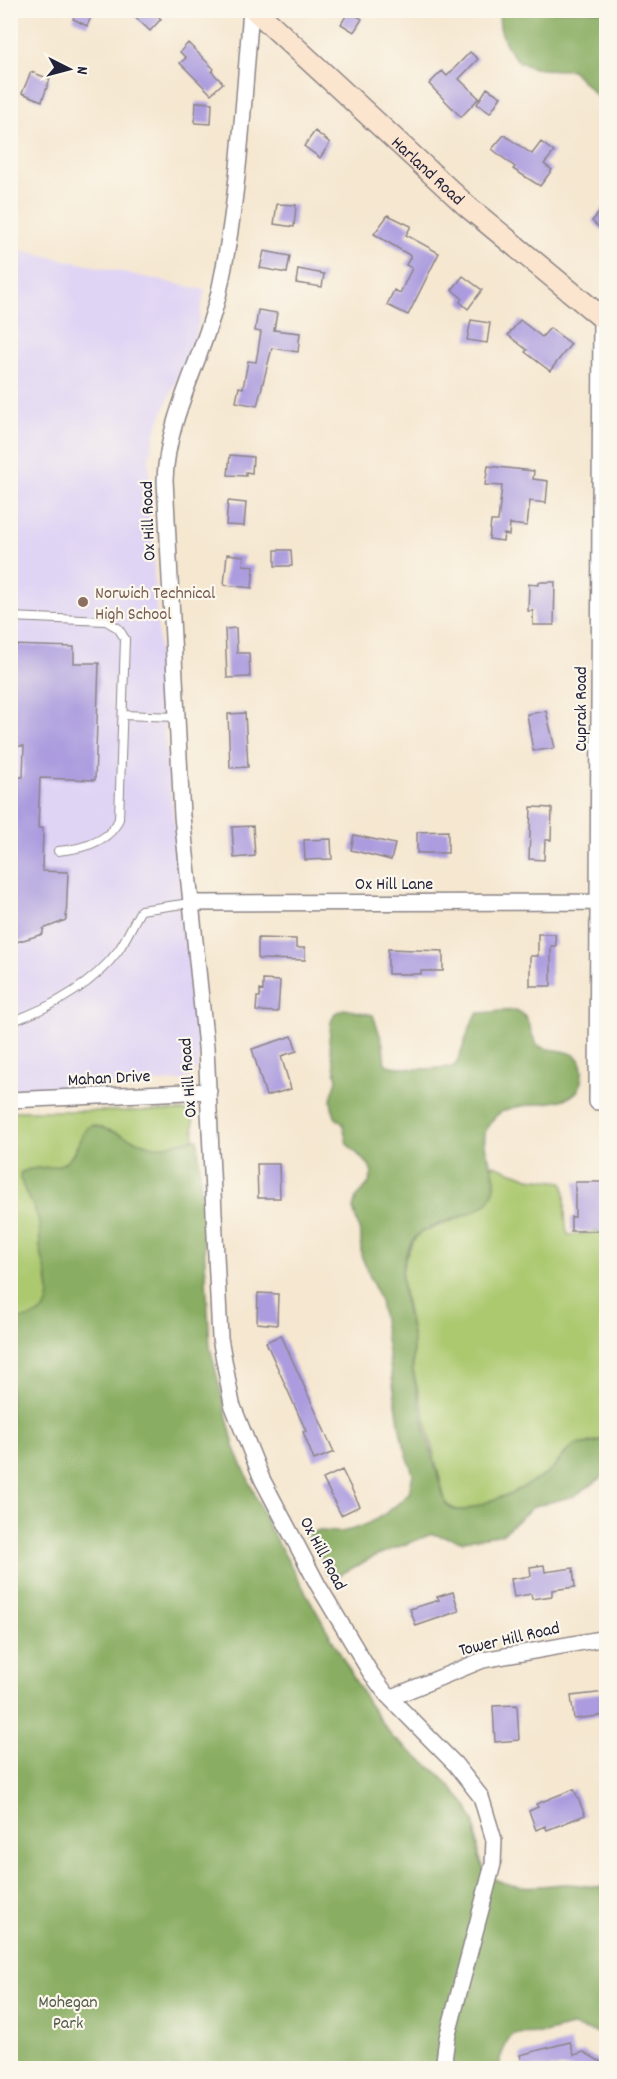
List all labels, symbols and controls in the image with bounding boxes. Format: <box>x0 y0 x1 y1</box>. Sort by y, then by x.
north arrow <box>39 39 99 99</box>
text: N <box>70 65 93 76</box>
street label: Harland Road <box>384 132 469 212</box>
street label: Ox Hill Road <box>136 481 163 561</box>
place label: Norwich Technical High School <box>95 582 216 628</box>
marker: Norwich Technical High School <box>76 595 90 609</box>
street label: Cuprak Road <box>570 666 595 752</box>
street label: Ox Hill Lane <box>355 873 433 898</box>
street label: Ox Hill Road <box>174 1037 205 1119</box>
street label: Mahan Drive <box>67 1065 151 1094</box>
street label: Ox Hill Road <box>292 1513 352 1595</box>
street label: Tower Hill Road <box>457 1617 562 1664</box>
park label: Mohegan Park <box>38 1991 98 2037</box>

